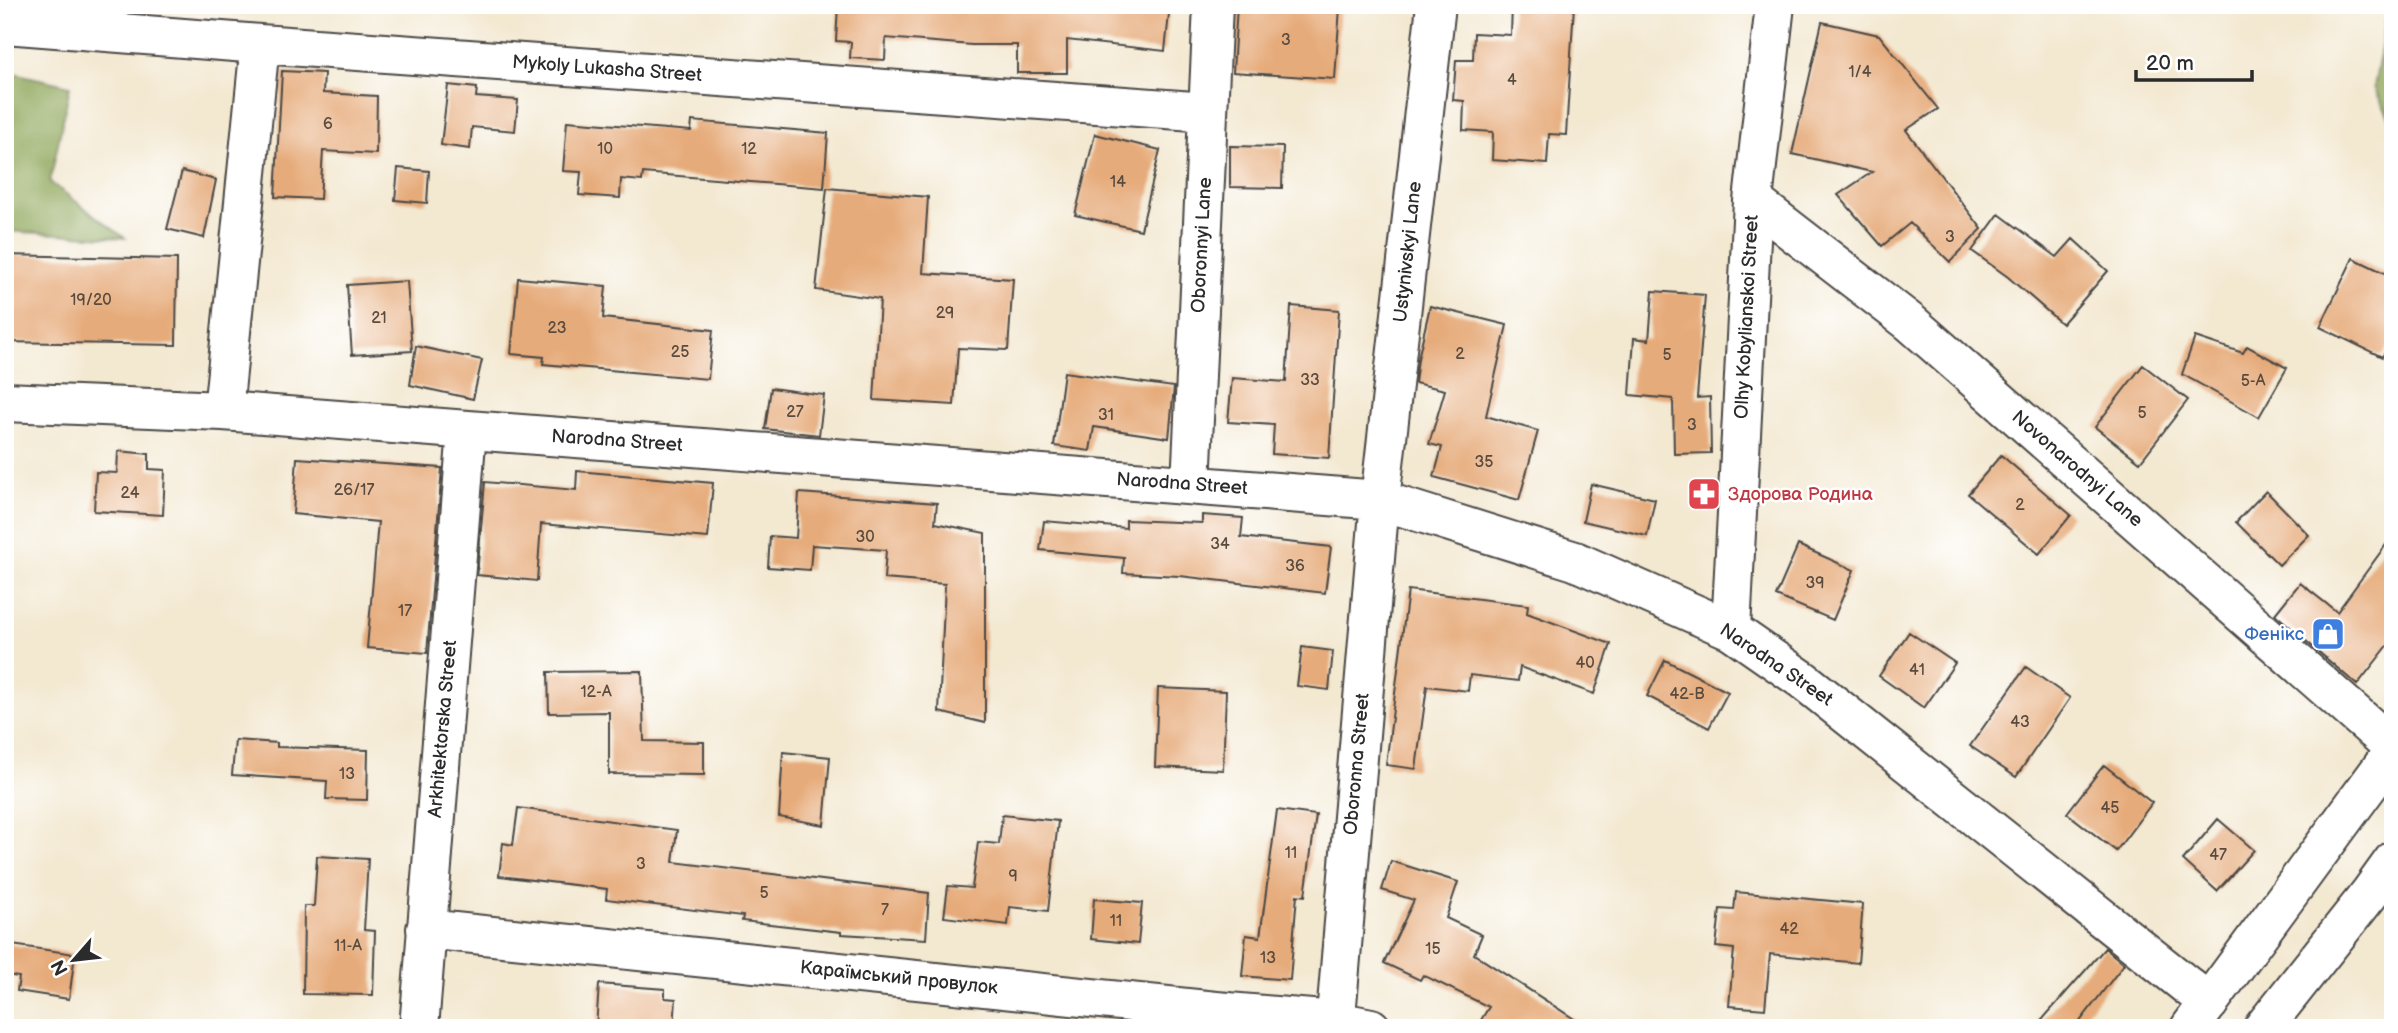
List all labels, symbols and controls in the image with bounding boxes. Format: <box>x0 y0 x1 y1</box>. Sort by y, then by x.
house number: 3 <box>1281 31 1291 50</box>
scale bar <box>2136 38 2251 82</box>
street label: Mykoly Lukasha Street <box>511 51 703 87</box>
text: 20 m <box>2146 51 2194 76</box>
house number: 1/4 <box>1848 63 1872 82</box>
house number: 4 <box>1507 71 1517 90</box>
house number: 6 <box>323 115 333 134</box>
house number: 10 <box>597 140 613 159</box>
house number: 12 <box>741 140 757 159</box>
house number: 14 <box>1110 173 1126 192</box>
street label: Oboronnyi Lane <box>1187 177 1217 313</box>
street label: Ustynivskyi Lane <box>1389 180 1427 324</box>
street label: Olhy Kobylianskoi Street <box>1730 214 1764 420</box>
house number: 3 <box>1945 228 1955 247</box>
house number: 19/20 <box>70 291 112 310</box>
house number: 29 <box>936 304 954 323</box>
house number: 21 <box>371 309 387 328</box>
house number: 23 <box>548 319 567 338</box>
house number: 25 <box>671 343 689 362</box>
house number: 2 <box>1455 345 1465 364</box>
house number: 5 <box>1662 346 1672 365</box>
house number: 33 <box>1300 371 1320 390</box>
house number: 5-А <box>2241 372 2266 391</box>
house number: 27 <box>786 403 804 422</box>
house number: 5 <box>2137 404 2147 423</box>
house number: 31 <box>1098 406 1114 425</box>
street label: Novonarodnyi Lane <box>2007 406 2147 532</box>
house number: 3 <box>1687 416 1697 435</box>
street label: Narodna Street <box>551 425 684 457</box>
house number: 35 <box>1474 453 1494 472</box>
street label: Narodna Street <box>1116 468 1249 500</box>
pharmacy icon: Здорова Родина <box>1685 475 1723 513</box>
house number: 26/17 <box>334 481 374 500</box>
place label: Здорова Родина <box>1728 483 1873 506</box>
house number: 24 <box>121 484 140 503</box>
house number: 2 <box>2015 496 2025 515</box>
house number: 30 <box>855 528 875 547</box>
house number: 34 <box>1210 535 1230 554</box>
house number: 36 <box>1285 557 1305 576</box>
house number: 39 <box>1805 574 1825 593</box>
house number: 17 <box>398 602 412 621</box>
shop icon: Фенікс <box>2309 615 2347 653</box>
street label: Narodna Street <box>1715 619 1837 711</box>
place label: Фенікс <box>2244 623 2305 646</box>
street label: Arkhitektorska Street <box>424 639 462 819</box>
house number: 40 <box>1575 654 1595 673</box>
house number: 41 <box>1909 661 1925 680</box>
house number: 12-А <box>580 683 612 702</box>
house number: 42-В <box>1669 685 1705 704</box>
street label: Oboronna Street <box>1339 692 1375 836</box>
house number: 43 <box>2010 713 2030 732</box>
house number: 13 <box>339 765 355 784</box>
house number: 45 <box>2101 799 2119 818</box>
house number: 11 <box>1285 844 1297 863</box>
house number: 47 <box>2209 846 2227 865</box>
house number: 3 <box>636 855 646 874</box>
house number: 9 <box>1008 867 1018 886</box>
house number: 5 <box>759 884 769 903</box>
house number: 7 <box>881 901 889 920</box>
house number: 11 <box>1110 912 1122 931</box>
house number: 42 <box>1779 920 1799 939</box>
north arrow <box>38 925 108 995</box>
house number: 11-А <box>334 937 362 956</box>
house number: 15 <box>1425 940 1441 959</box>
house number: 13 <box>1260 949 1276 968</box>
text: N <box>47 956 74 979</box>
street label: Караїмський провулок <box>799 956 999 1000</box>

